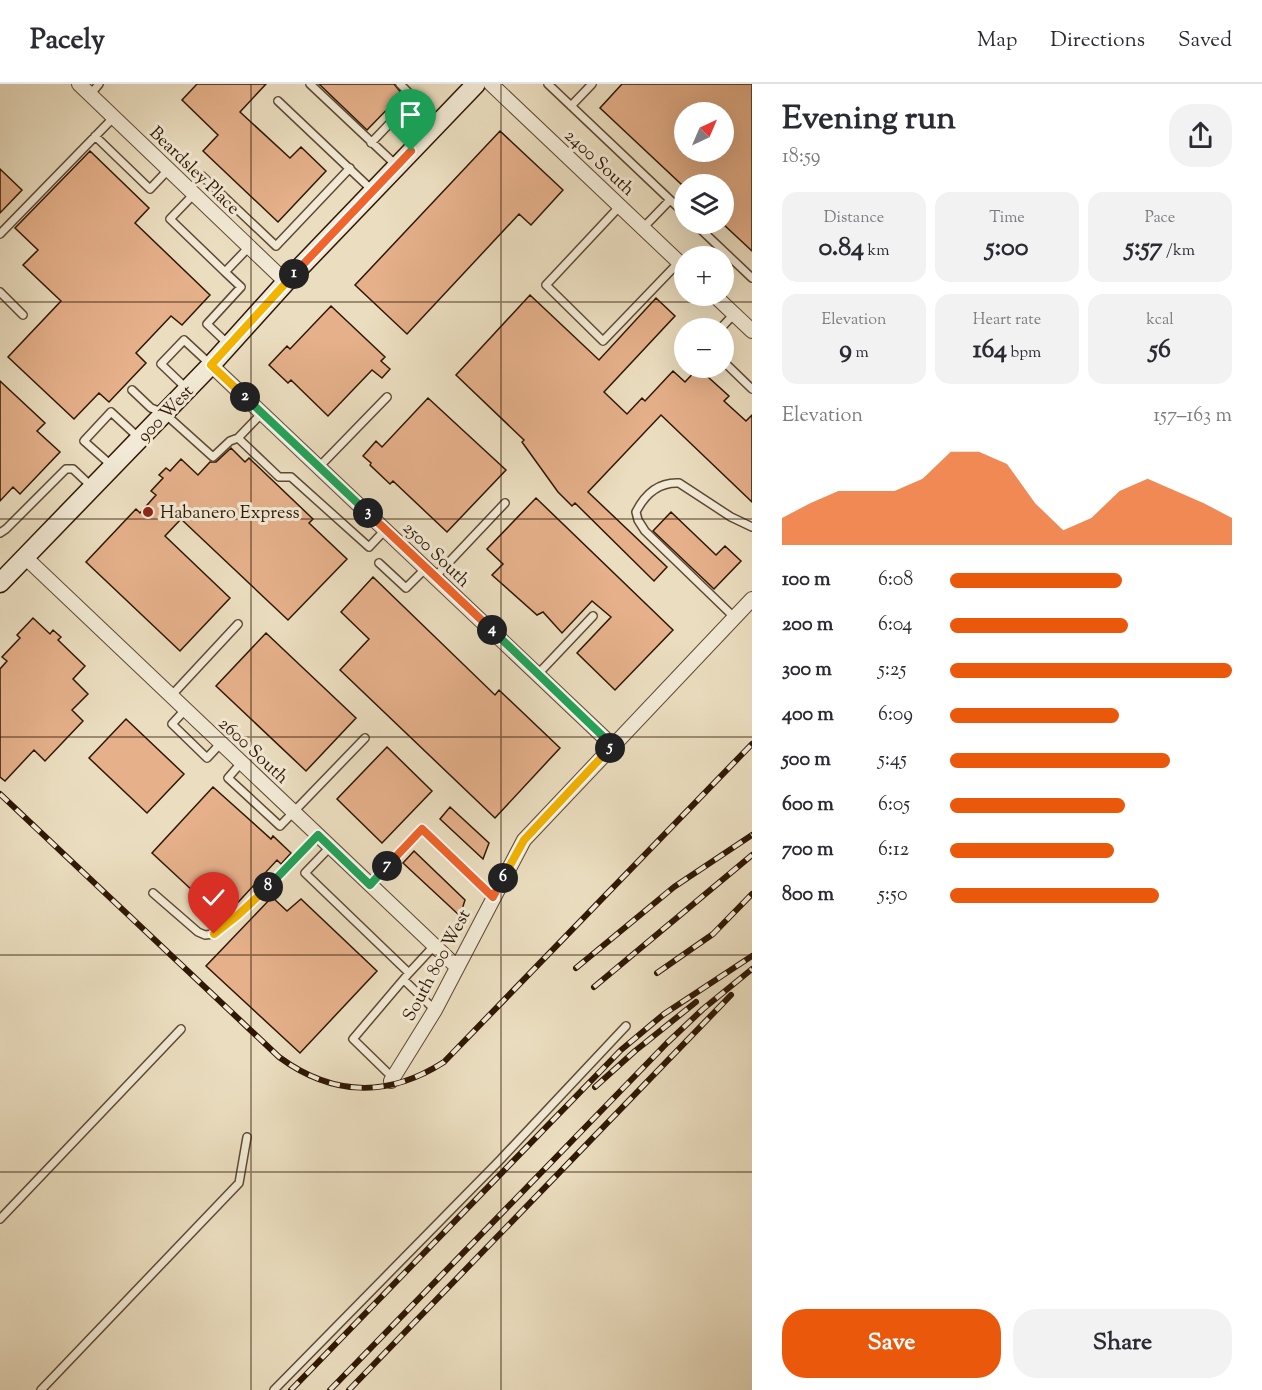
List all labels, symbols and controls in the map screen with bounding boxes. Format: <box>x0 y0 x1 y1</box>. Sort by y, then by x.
text: Pacely <box>30 21 105 61</box>
text: Map <box>977 26 1017 56</box>
text: Directions <box>1050 26 1145 56</box>
text: Saved <box>1178 26 1232 56</box>
pin <box>385 89 436 151</box>
text: Evening run <box>782 96 956 144</box>
icon: arrive <box>394 98 427 131</box>
north arrow <box>674 102 734 162</box>
map controls <box>674 102 734 378</box>
button: share <box>1169 104 1232 167</box>
street label: Beardsley Place <box>142 121 245 222</box>
street label: 2400 South <box>558 124 640 203</box>
text: 18:59 <box>782 143 821 172</box>
button: layers <box>674 174 734 234</box>
text: Distance <box>824 207 884 230</box>
text: Time <box>989 207 1025 230</box>
text: Pace <box>1145 207 1175 230</box>
text: 0.84 <box>819 230 864 267</box>
text: 5:00 <box>986 230 1028 267</box>
text: 5:57 <box>1125 230 1163 267</box>
text: km <box>864 240 889 263</box>
text: /km <box>1163 240 1195 263</box>
button: + <box>674 246 734 306</box>
pin: 1 <box>279 259 309 289</box>
text: 1 <box>291 262 297 285</box>
text: Elevation <box>822 309 886 332</box>
text: Heart rate <box>973 309 1041 332</box>
text: kcal <box>1146 309 1174 332</box>
button: − <box>674 318 734 378</box>
text: 9 <box>839 332 852 369</box>
text: 164 <box>973 332 1007 369</box>
text: 56 <box>1149 332 1171 369</box>
text: m <box>852 342 869 365</box>
text: bpm <box>1007 342 1041 365</box>
street label: 900 West <box>132 380 201 449</box>
pin: 2 <box>230 382 260 412</box>
text: 2 <box>241 385 249 408</box>
text: Elevation <box>782 402 863 431</box>
text: 157–163 m <box>1153 402 1232 431</box>
pin: 3 <box>353 498 383 528</box>
place label: Habanero Express <box>160 501 300 527</box>
text: 3 <box>365 501 371 524</box>
marker: Habanero Express <box>141 505 155 519</box>
street label: 2500 South <box>396 517 476 595</box>
text: 100 m <box>782 566 831 595</box>
text: 6:08 <box>878 566 913 595</box>
text: 200 m <box>782 611 833 640</box>
text: 6:04 <box>878 611 912 640</box>
pin: 4 <box>477 615 507 645</box>
text: 4 <box>488 618 496 641</box>
text: 300 m <box>782 656 832 685</box>
text: 5:25 <box>878 656 906 685</box>
text: 400 m <box>782 701 834 730</box>
text: 6:09 <box>878 701 913 730</box>
street label: 2600 South <box>212 712 294 791</box>
pin: 5 <box>595 733 625 763</box>
text: 5 <box>607 736 613 759</box>
text: 500 m <box>782 746 831 775</box>
text: 5:45 <box>878 746 907 775</box>
text: 600 m <box>782 791 834 820</box>
text: 6:05 <box>878 791 910 820</box>
text: 700 m <box>782 836 834 865</box>
text: 6:12 <box>878 836 909 865</box>
pin: 7 <box>372 851 402 881</box>
text: 7 <box>383 854 391 877</box>
pin: 6 <box>488 863 518 893</box>
text: 6 <box>499 866 507 889</box>
pin <box>188 872 239 934</box>
pin: 8 <box>253 872 283 902</box>
text: 8 <box>264 875 272 898</box>
icon: check <box>197 881 230 914</box>
text: 800 m <box>782 881 834 910</box>
text: 5:50 <box>878 881 907 910</box>
street label: South 800 West <box>397 905 478 1026</box>
button: Save <box>782 1309 1001 1378</box>
button: Share <box>1013 1309 1232 1378</box>

